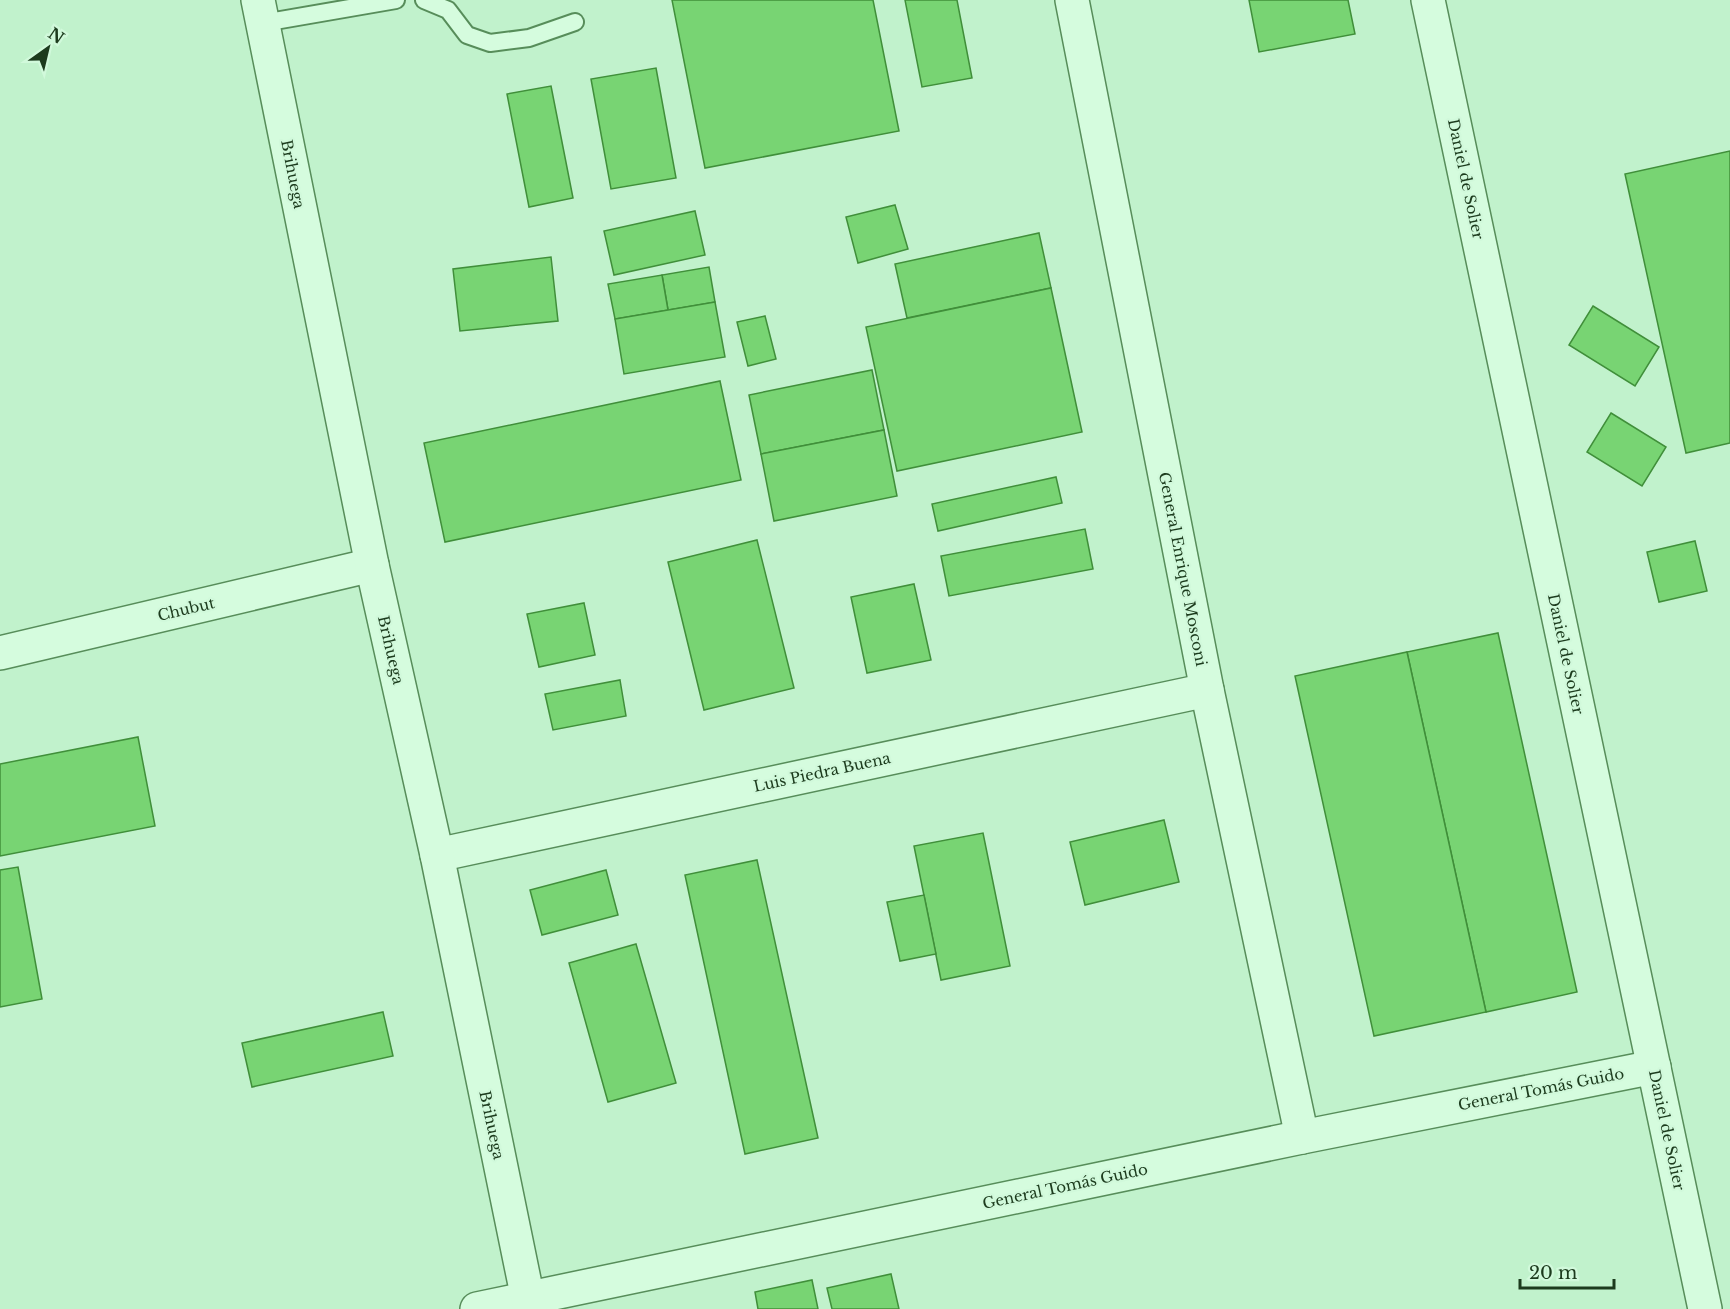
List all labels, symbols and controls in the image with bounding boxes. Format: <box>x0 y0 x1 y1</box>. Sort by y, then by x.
north arrow <box>18 18 78 78</box>
text: N <box>45 23 68 48</box>
street label: Daniel de Solier <box>1444 117 1488 242</box>
street label: Brihuega <box>277 138 309 211</box>
street label: General Enrique Mosconi <box>1155 470 1211 668</box>
street label: Daniel de Solier <box>1544 592 1588 717</box>
street label: Chubut <box>156 593 217 625</box>
street label: Brihuega <box>374 614 408 687</box>
street label: Luis Piedra Buena <box>752 748 893 796</box>
street label: General Tomás Guido <box>1456 1064 1626 1114</box>
street label: Daniel de Solier <box>1645 1068 1689 1193</box>
street label: Brihuega <box>475 1089 509 1162</box>
street label: General Tomás Guido <box>981 1159 1150 1213</box>
scale bar <box>1520 1252 1614 1290</box>
text: 20 m <box>1529 1262 1577 1284</box>

